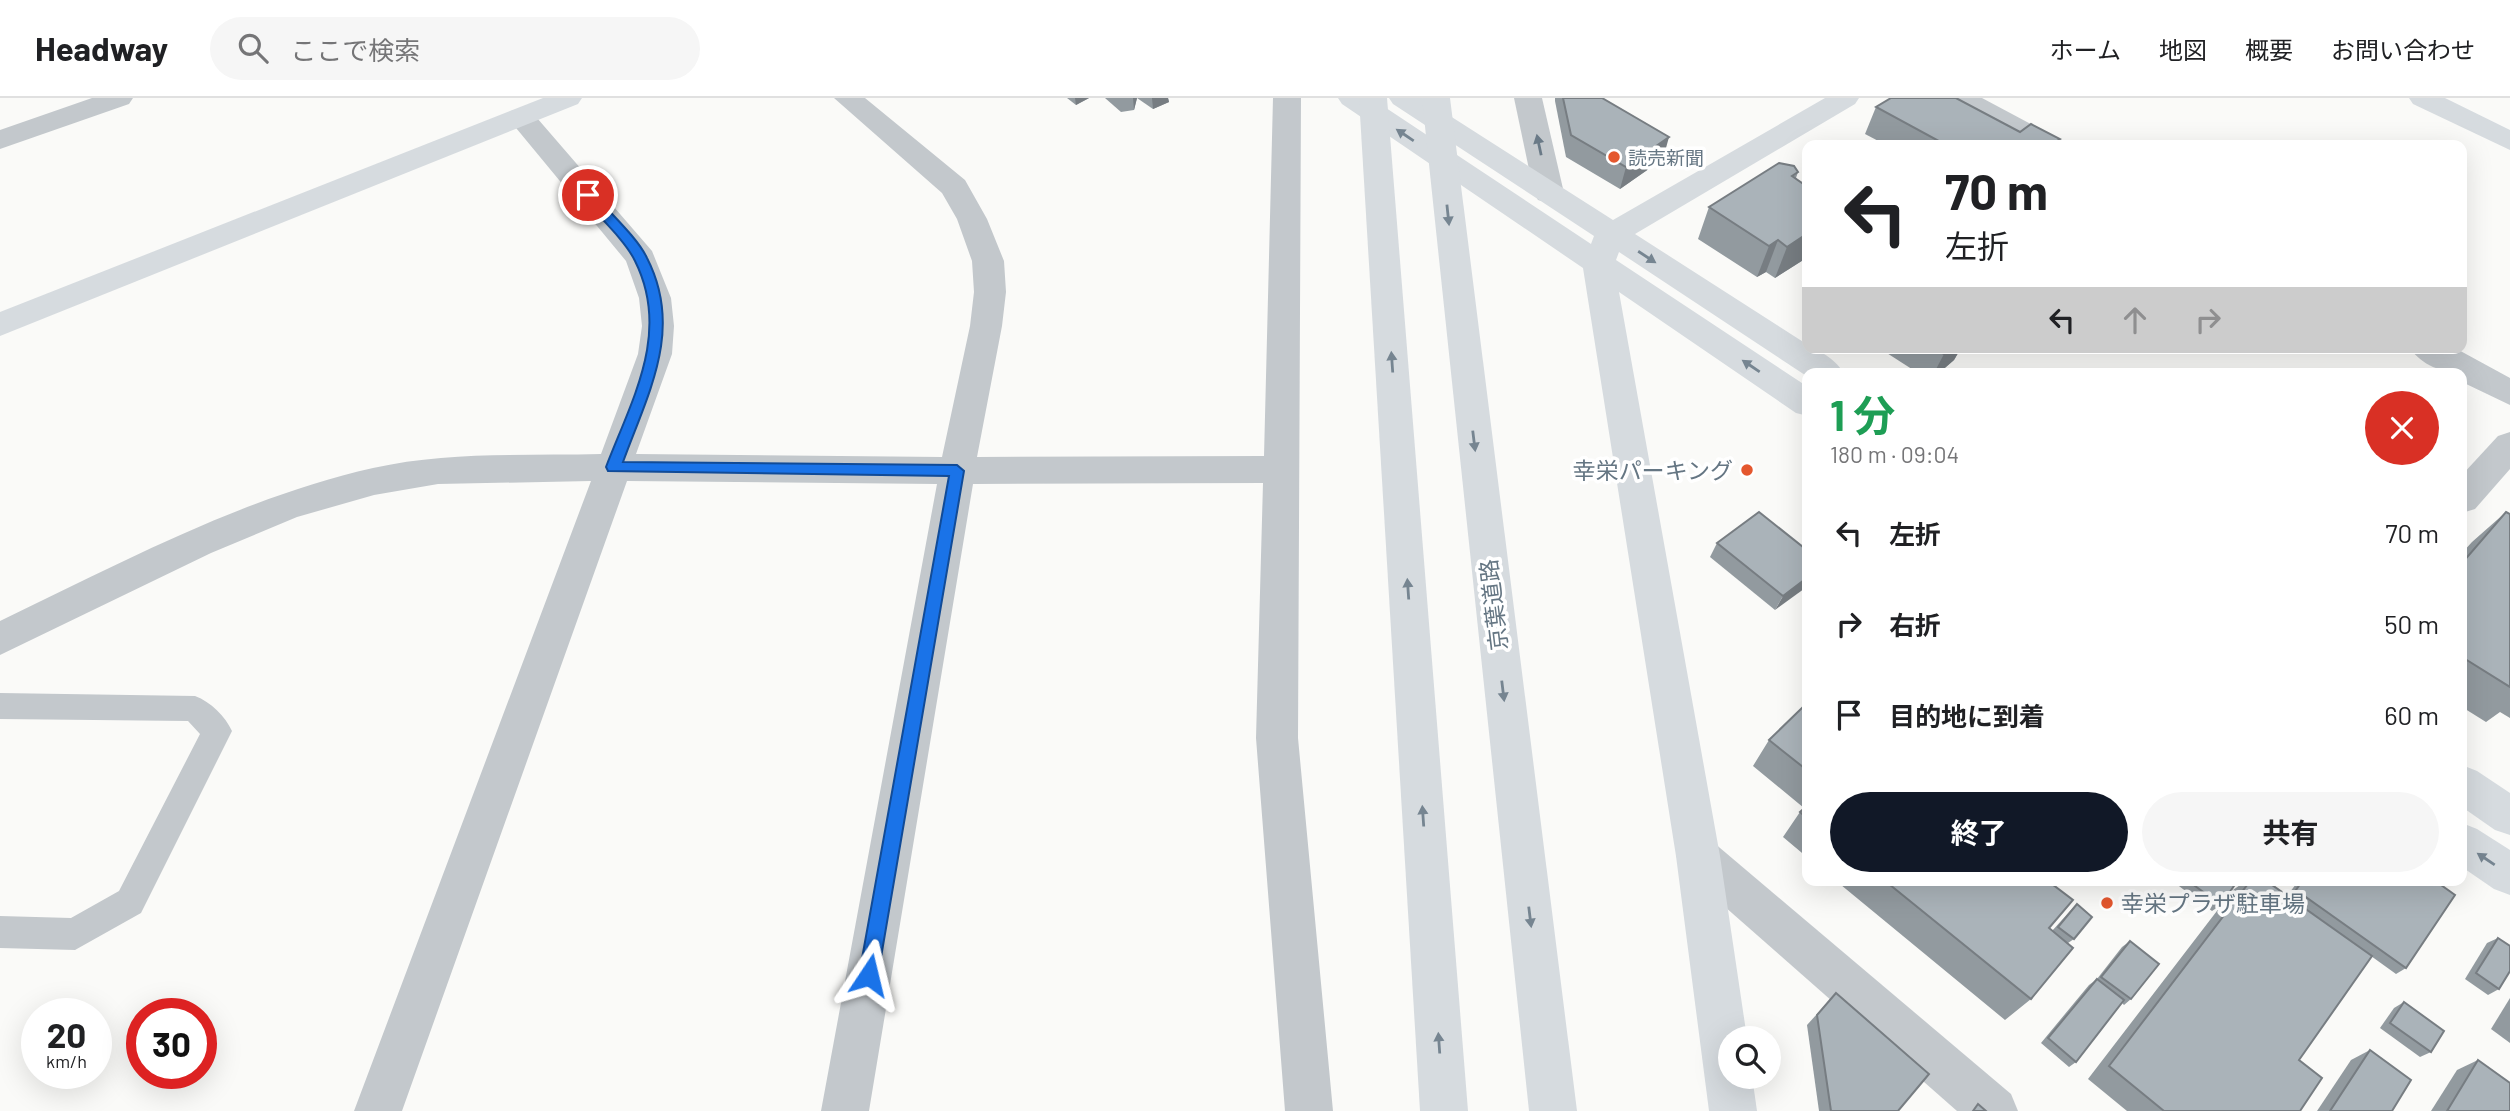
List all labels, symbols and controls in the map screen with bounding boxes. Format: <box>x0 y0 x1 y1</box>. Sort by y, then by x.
search box <box>210 17 700 80</box>
text: Headway <box>35 28 168 68</box>
icon: search <box>234 29 272 67</box>
text: ここで検索 <box>290 34 420 65</box>
text: ホーム <box>2050 35 2121 64</box>
text: 地図 <box>2159 35 2207 64</box>
text: 概要 <box>2245 35 2293 64</box>
text: お問い合わせ <box>2331 35 2475 64</box>
one-way arrow <box>1396 128 1415 141</box>
one-way arrow <box>1533 134 1544 156</box>
place label: 読売新聞 <box>1628 146 1704 169</box>
marker: 読売新聞 <box>1606 149 1622 165</box>
text: 70 m <box>1945 161 2048 220</box>
pin <box>558 165 618 225</box>
icon: left <box>1830 168 1921 259</box>
icon: arrive <box>569 176 607 214</box>
one-way arrow <box>1443 204 1454 226</box>
text: 左折 <box>1945 226 2009 264</box>
one-way arrow <box>1638 250 1656 264</box>
icon: left <box>2043 301 2081 339</box>
icon: ahead <box>2116 301 2154 339</box>
icon: right <box>2189 301 2227 339</box>
one-way arrow <box>1386 351 1397 373</box>
one-way arrow <box>1742 359 1760 373</box>
text: 1 分 <box>1830 389 1895 439</box>
button: close <box>2365 391 2439 465</box>
one-way arrow <box>1468 430 1479 452</box>
text: 180 m · 09:04 <box>1830 440 1959 468</box>
place label: 幸栄パーキング <box>1573 456 1733 484</box>
marker: 幸栄パーキング <box>1739 462 1755 478</box>
icon: left <box>1830 514 1868 552</box>
text: 70 m <box>2385 517 2439 548</box>
text: 左折 <box>1889 518 1941 549</box>
street label: 京葉道路 <box>1473 558 1513 652</box>
one-way arrow <box>1402 578 1413 600</box>
icon: right <box>1830 605 1868 643</box>
text: 50 m <box>2384 608 2439 639</box>
text: 右折 <box>1889 609 1941 640</box>
one-way arrow <box>1498 680 1509 702</box>
icon: arrive <box>1830 696 1868 734</box>
text: 60 m <box>2384 699 2439 730</box>
text: 目的地に到着 <box>1889 700 2045 731</box>
button: 終了 <box>1830 792 2128 872</box>
button: 共有 <box>2142 792 2439 872</box>
one-way arrow <box>1417 805 1428 827</box>
one-way arrow <box>2477 852 2495 866</box>
place label: 幸栄プラザ駐車場 <box>2121 889 2305 917</box>
marker: 幸栄プラザ駐車場 <box>2099 895 2115 911</box>
one-way arrow <box>1525 906 1536 928</box>
position arrow <box>832 938 906 1012</box>
speed limit sign: 30 <box>126 998 217 1089</box>
text: 20 <box>47 1013 86 1055</box>
map controls <box>1718 1026 1781 1089</box>
button: search <box>1718 1026 1781 1089</box>
one-way arrow <box>1433 1032 1444 1054</box>
text: km/h <box>46 1050 87 1072</box>

